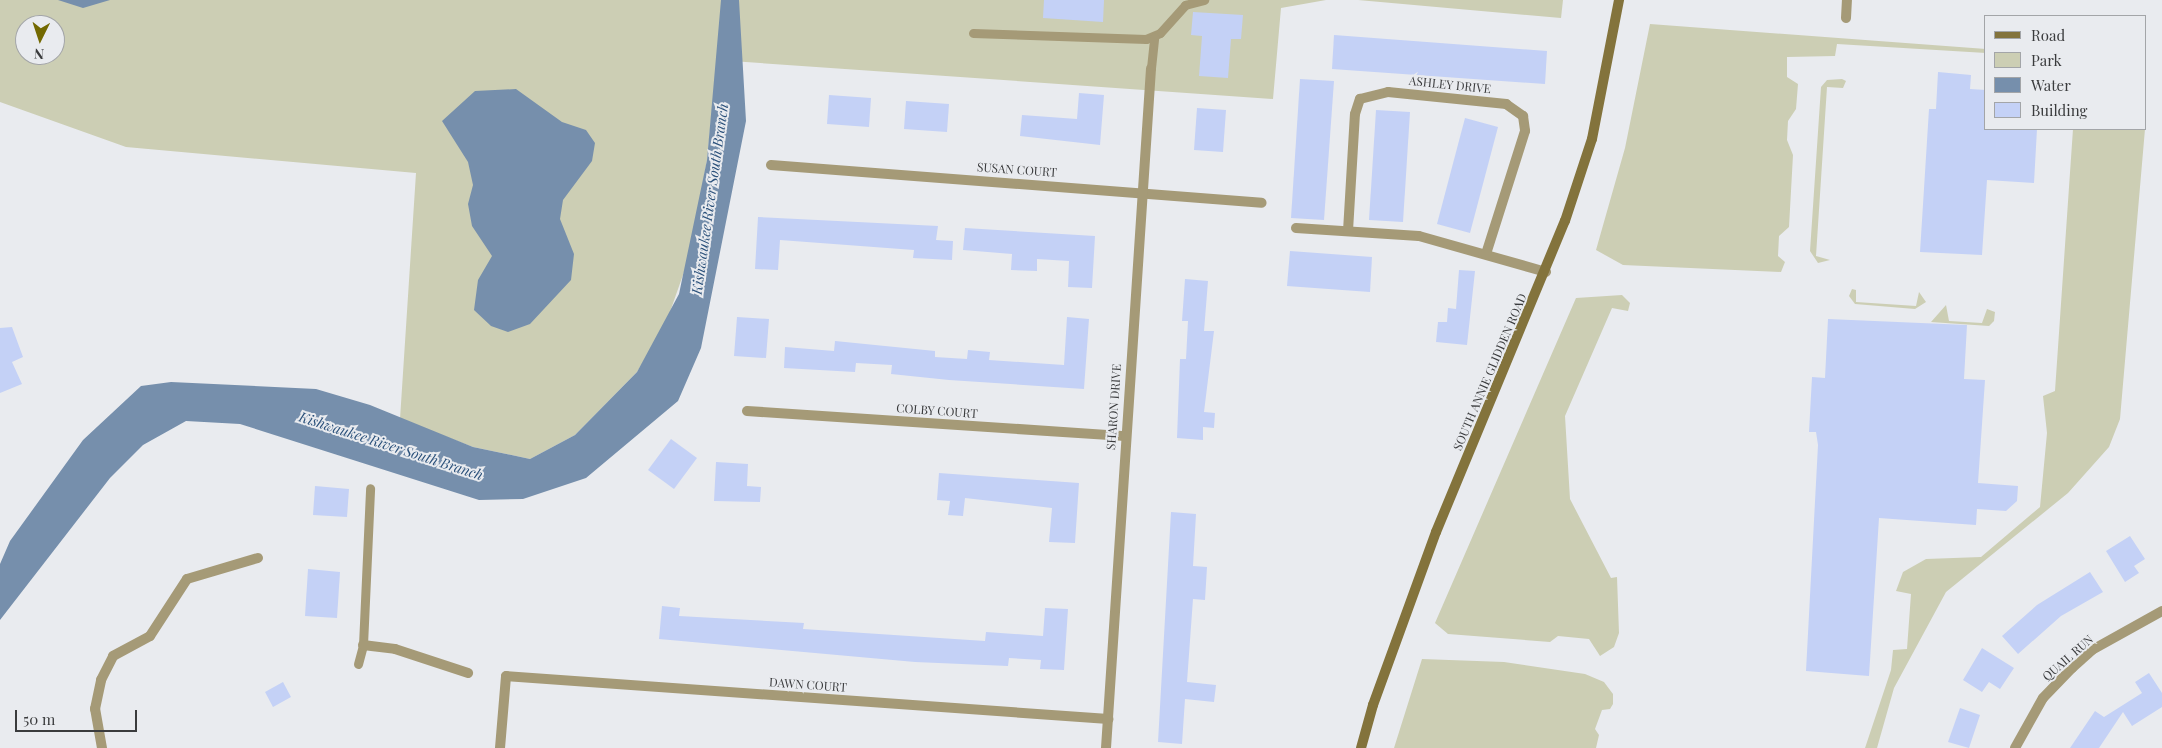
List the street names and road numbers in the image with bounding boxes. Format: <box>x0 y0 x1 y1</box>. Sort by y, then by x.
street label: ASHLEY DRIVE <box>1408 74 1492 96</box>
street label: SUSAN COURT <box>976 160 1058 180</box>
street label: SOUTH ANNIE GLIDDEN ROAD <box>1450 291 1530 453</box>
street label: SHARON DRIVE <box>1104 364 1124 450</box>
street label: COLBY COURT <box>896 401 978 421</box>
street label: QUAIL RUN <box>2040 632 2096 684</box>
street label: DAWN COURT <box>769 675 847 695</box>

